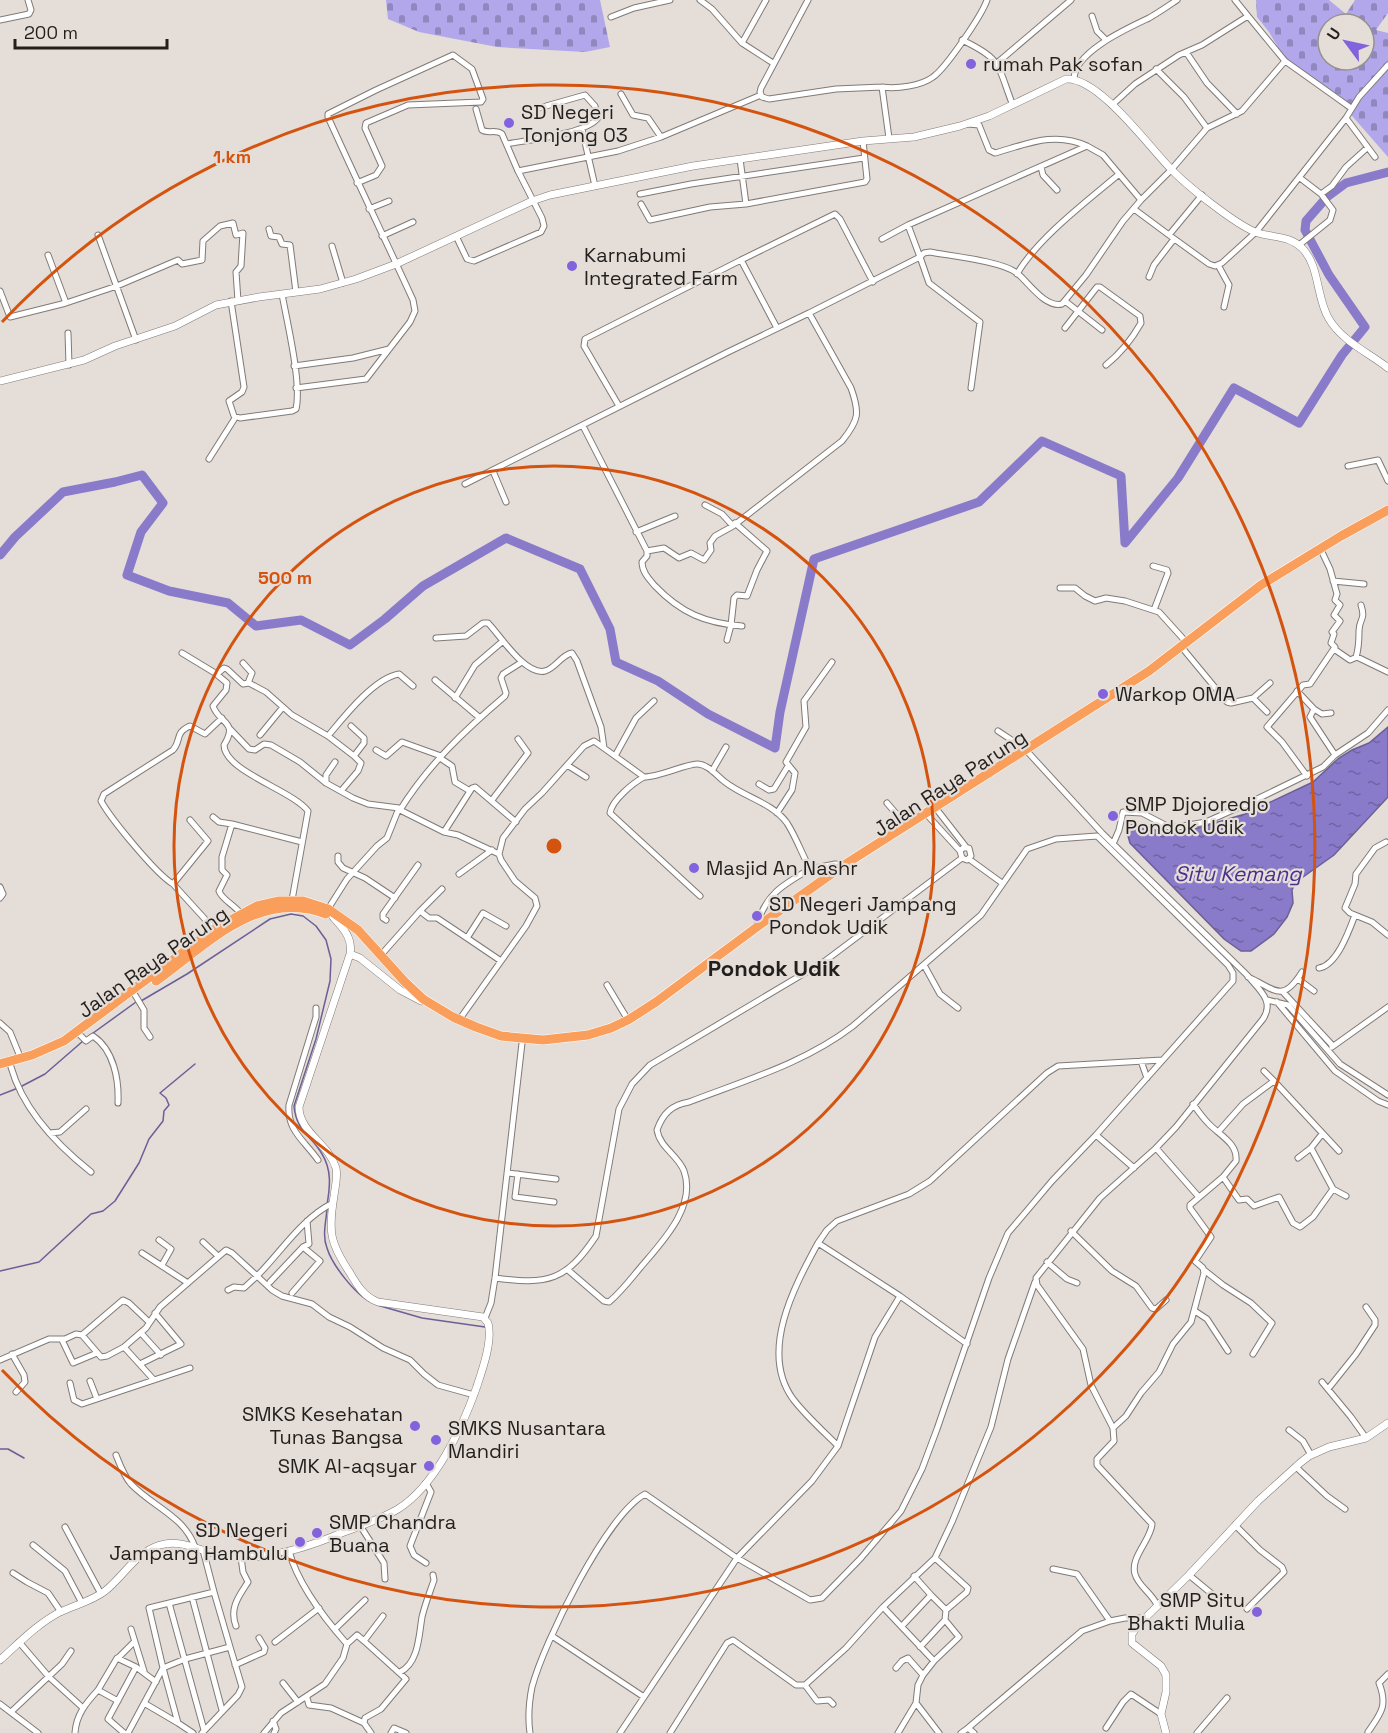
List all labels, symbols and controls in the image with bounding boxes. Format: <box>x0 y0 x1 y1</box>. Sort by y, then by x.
scale bar <box>15 12 166 50</box>
north arrow <box>1316 12 1376 72</box>
text: 200 m <box>24 21 78 44</box>
text: U <box>1322 24 1346 44</box>
place label: rumah Pak sofan <box>983 51 1143 77</box>
marker: rumah Pak sofan <box>964 57 978 71</box>
place label: SD Negeri Tonjong 03 <box>521 99 628 148</box>
marker: SD Negeri Tonjong 03 <box>502 116 516 130</box>
text: 1 km <box>213 145 251 168</box>
place label: Karnabumi Integrated Farm <box>584 242 738 291</box>
marker: Karnabumi Integrated Farm <box>565 259 579 273</box>
text: 500 m <box>258 566 312 589</box>
place label: Warkop OMA <box>1115 681 1236 707</box>
marker: Warkop OMA <box>1096 687 1110 701</box>
street label: Jalan Raya Parung <box>868 724 1032 842</box>
place label: SMP Djojoredjo Pondok Udik <box>1125 791 1269 840</box>
marker: SMP Djojoredjo Pondok Udik <box>1106 809 1120 823</box>
centre of rings <box>544 836 564 856</box>
place label: Masjid An Nashr <box>706 855 858 881</box>
water label: Situ Kemang <box>1174 860 1303 887</box>
marker: Masjid An Nashr <box>687 861 701 875</box>
place label: SD Negeri Jampang Pondok Udik <box>769 891 957 940</box>
street label: Jalan Raya Parung <box>73 900 233 1024</box>
marker: SD Negeri Jampang Pondok Udik <box>750 909 764 923</box>
district label: Pondok Udik <box>708 954 841 982</box>
place label: SMKS Kesehatan Tunas Bangsa <box>242 1401 403 1450</box>
place label: SMKS Nusantara Mandiri <box>448 1415 606 1464</box>
marker: SMKS Kesehatan Tunas Bangsa <box>408 1419 422 1433</box>
marker: SMKS Nusantara Mandiri <box>429 1433 443 1447</box>
place label: SMK Al-aqsyar <box>278 1453 417 1479</box>
marker: SMK Al-aqsyar <box>422 1459 436 1473</box>
place label: SMP Chandra Buana <box>329 1509 456 1558</box>
place label: SD Negeri Jampang Hambulu <box>109 1517 288 1566</box>
marker: SMP Chandra Buana <box>310 1526 324 1540</box>
marker: SD Negeri Jampang Hambulu <box>293 1535 307 1549</box>
place label: SMP Situ Bhakti Mulia <box>1127 1587 1245 1636</box>
marker: SMP Situ Bhakti Mulia <box>1250 1605 1264 1619</box>

